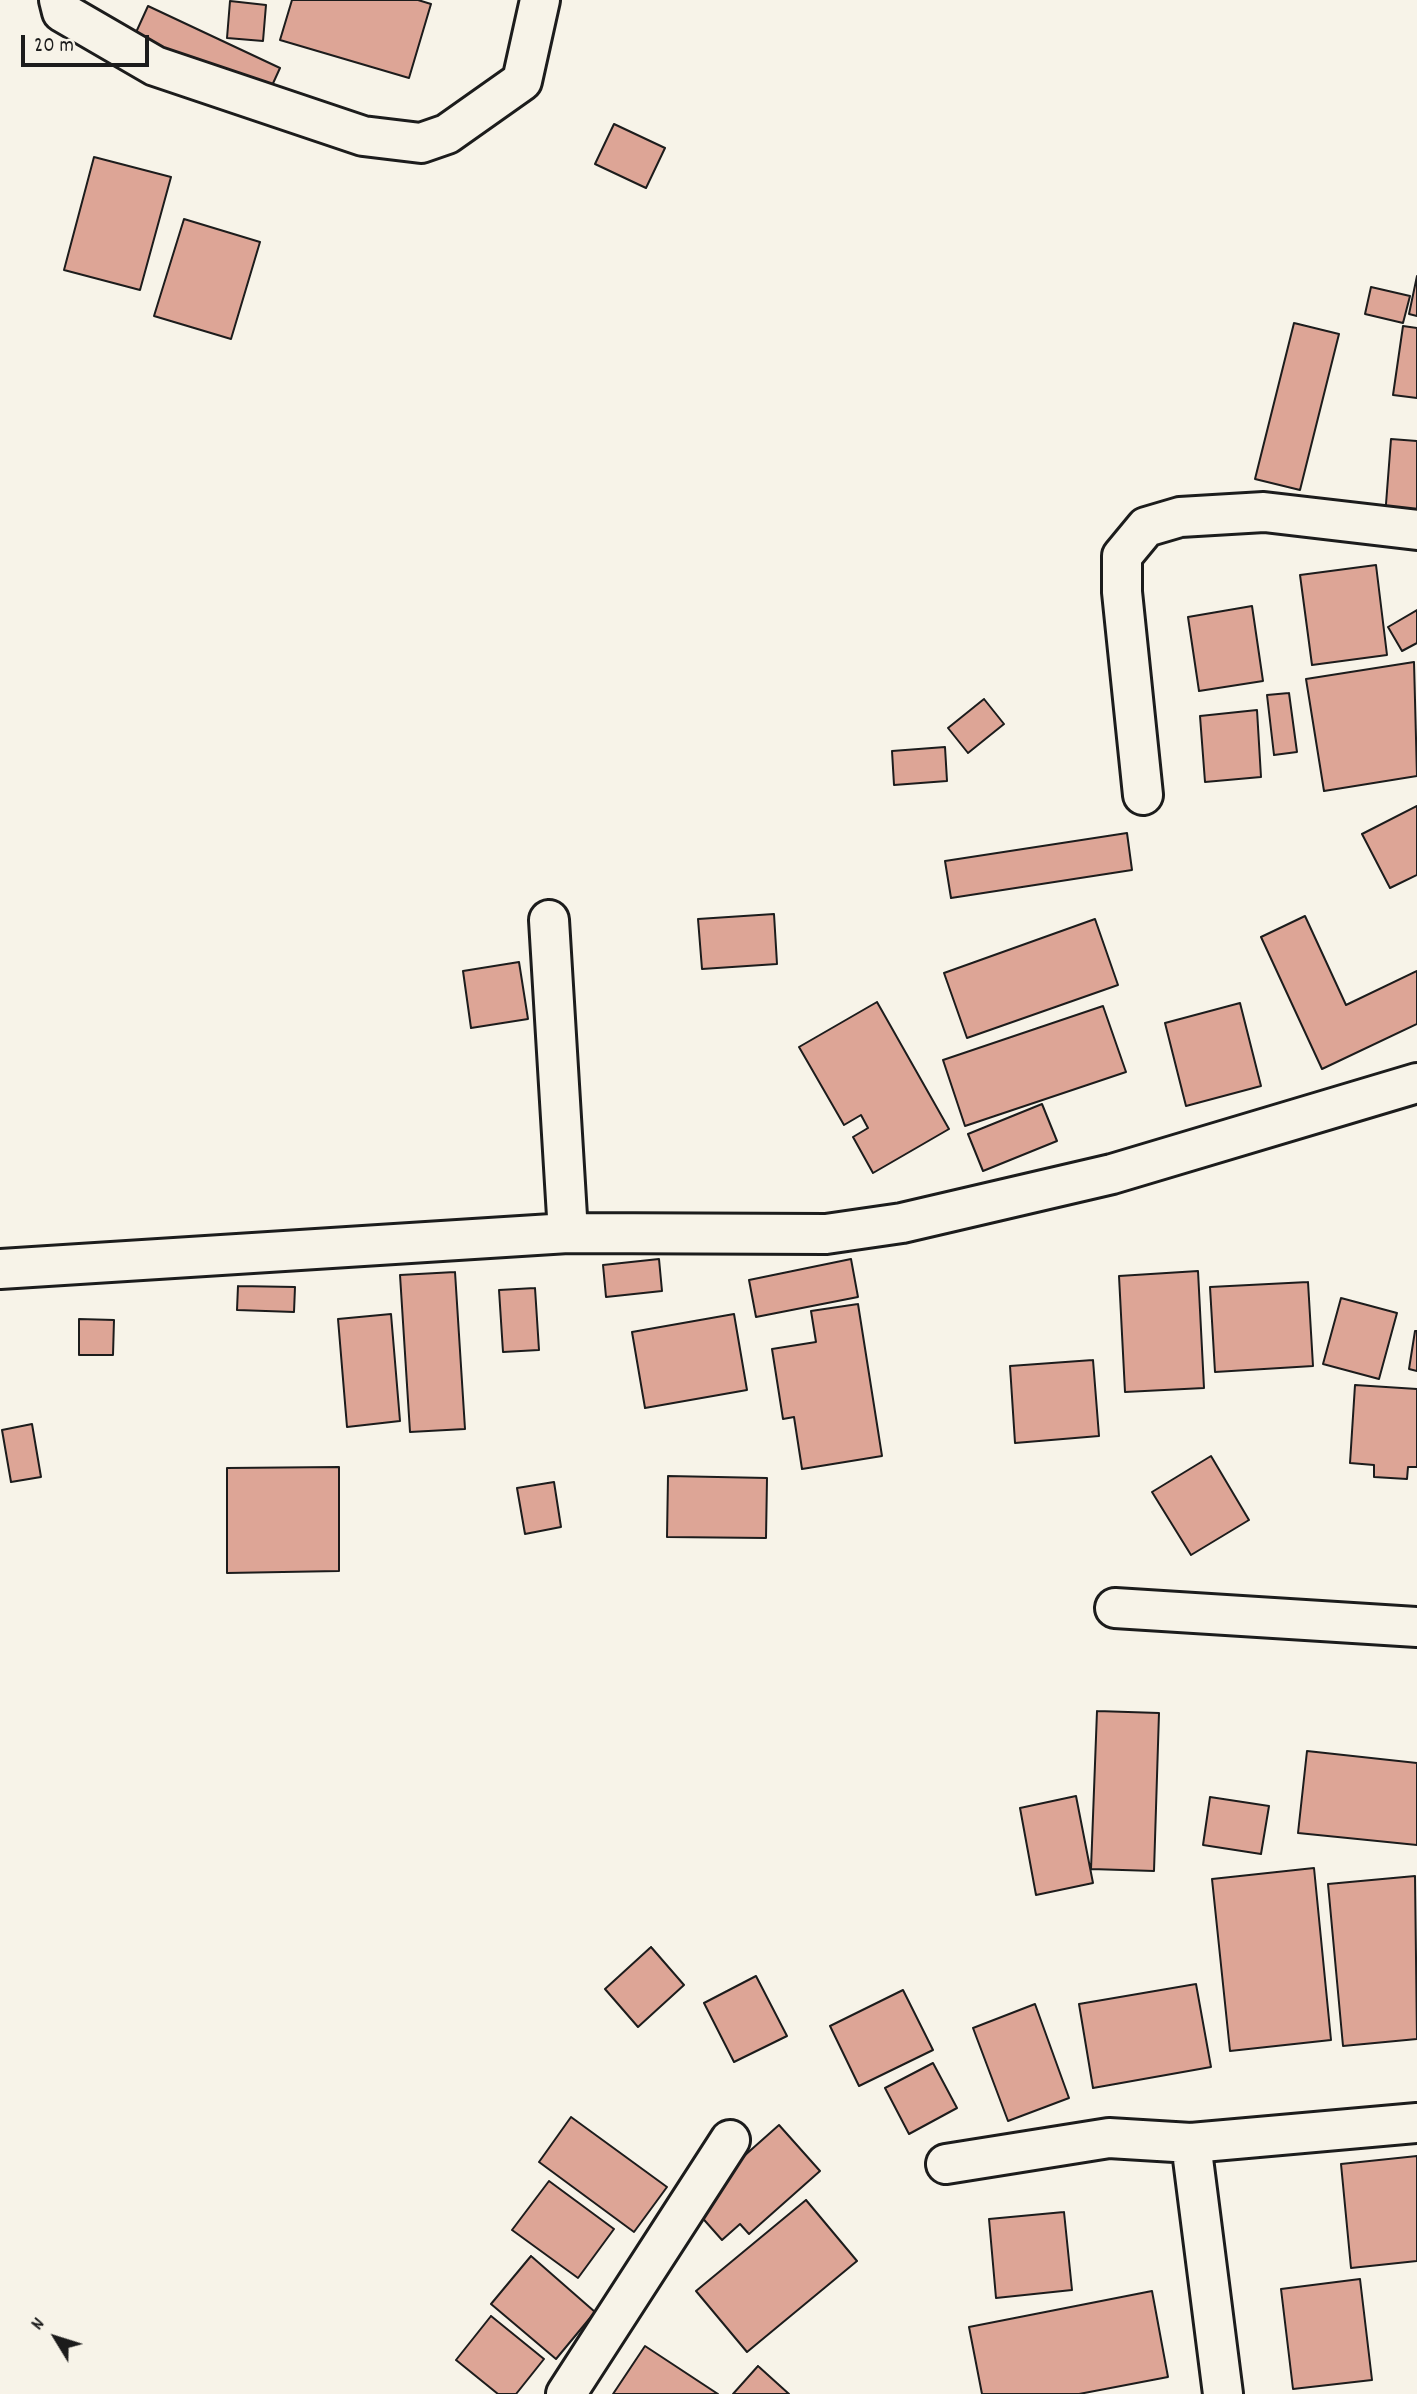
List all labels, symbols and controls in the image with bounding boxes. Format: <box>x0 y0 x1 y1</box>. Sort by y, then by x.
scale bar <box>24 21 152 65</box>
text: 20 m <box>34 32 74 62</box>
north arrow <box>21 2303 91 2373</box>
text: N <box>26 2313 53 2337</box>

